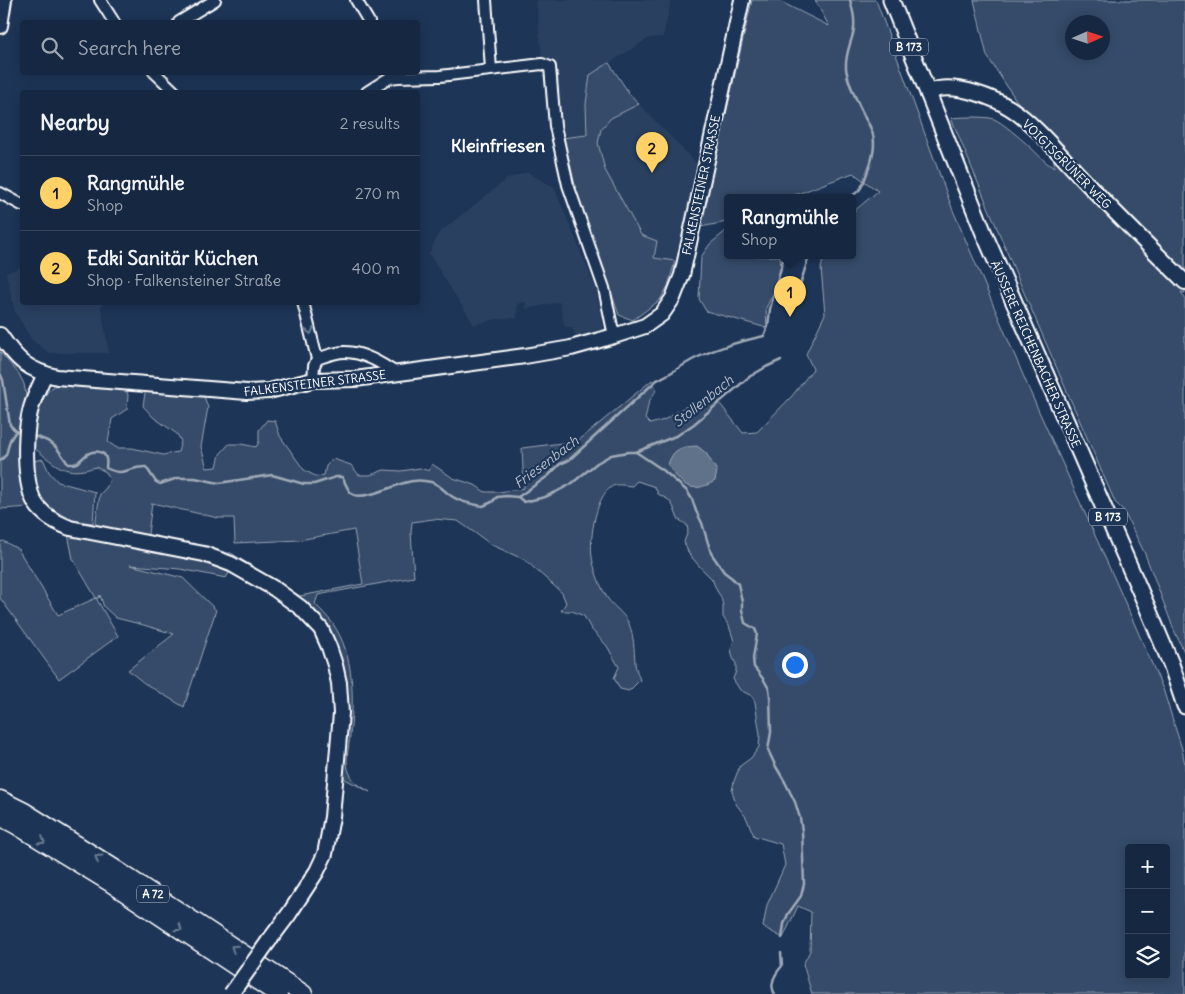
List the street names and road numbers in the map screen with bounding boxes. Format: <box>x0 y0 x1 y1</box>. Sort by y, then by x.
road number: B 173 <box>890 38 928 56</box>
street label: FALKENSTEINER STRASSE <box>679 114 723 256</box>
street label: VOIGTSGRÜNER WEG <box>1019 116 1115 212</box>
street label: ÄUSSERE REICHENBACHER STRASSE <box>988 258 1084 450</box>
street label: FALKENSTEINER STRASSE <box>243 367 387 399</box>
road number: B 173 <box>1089 508 1127 526</box>
road number: A 72 <box>137 886 169 902</box>

